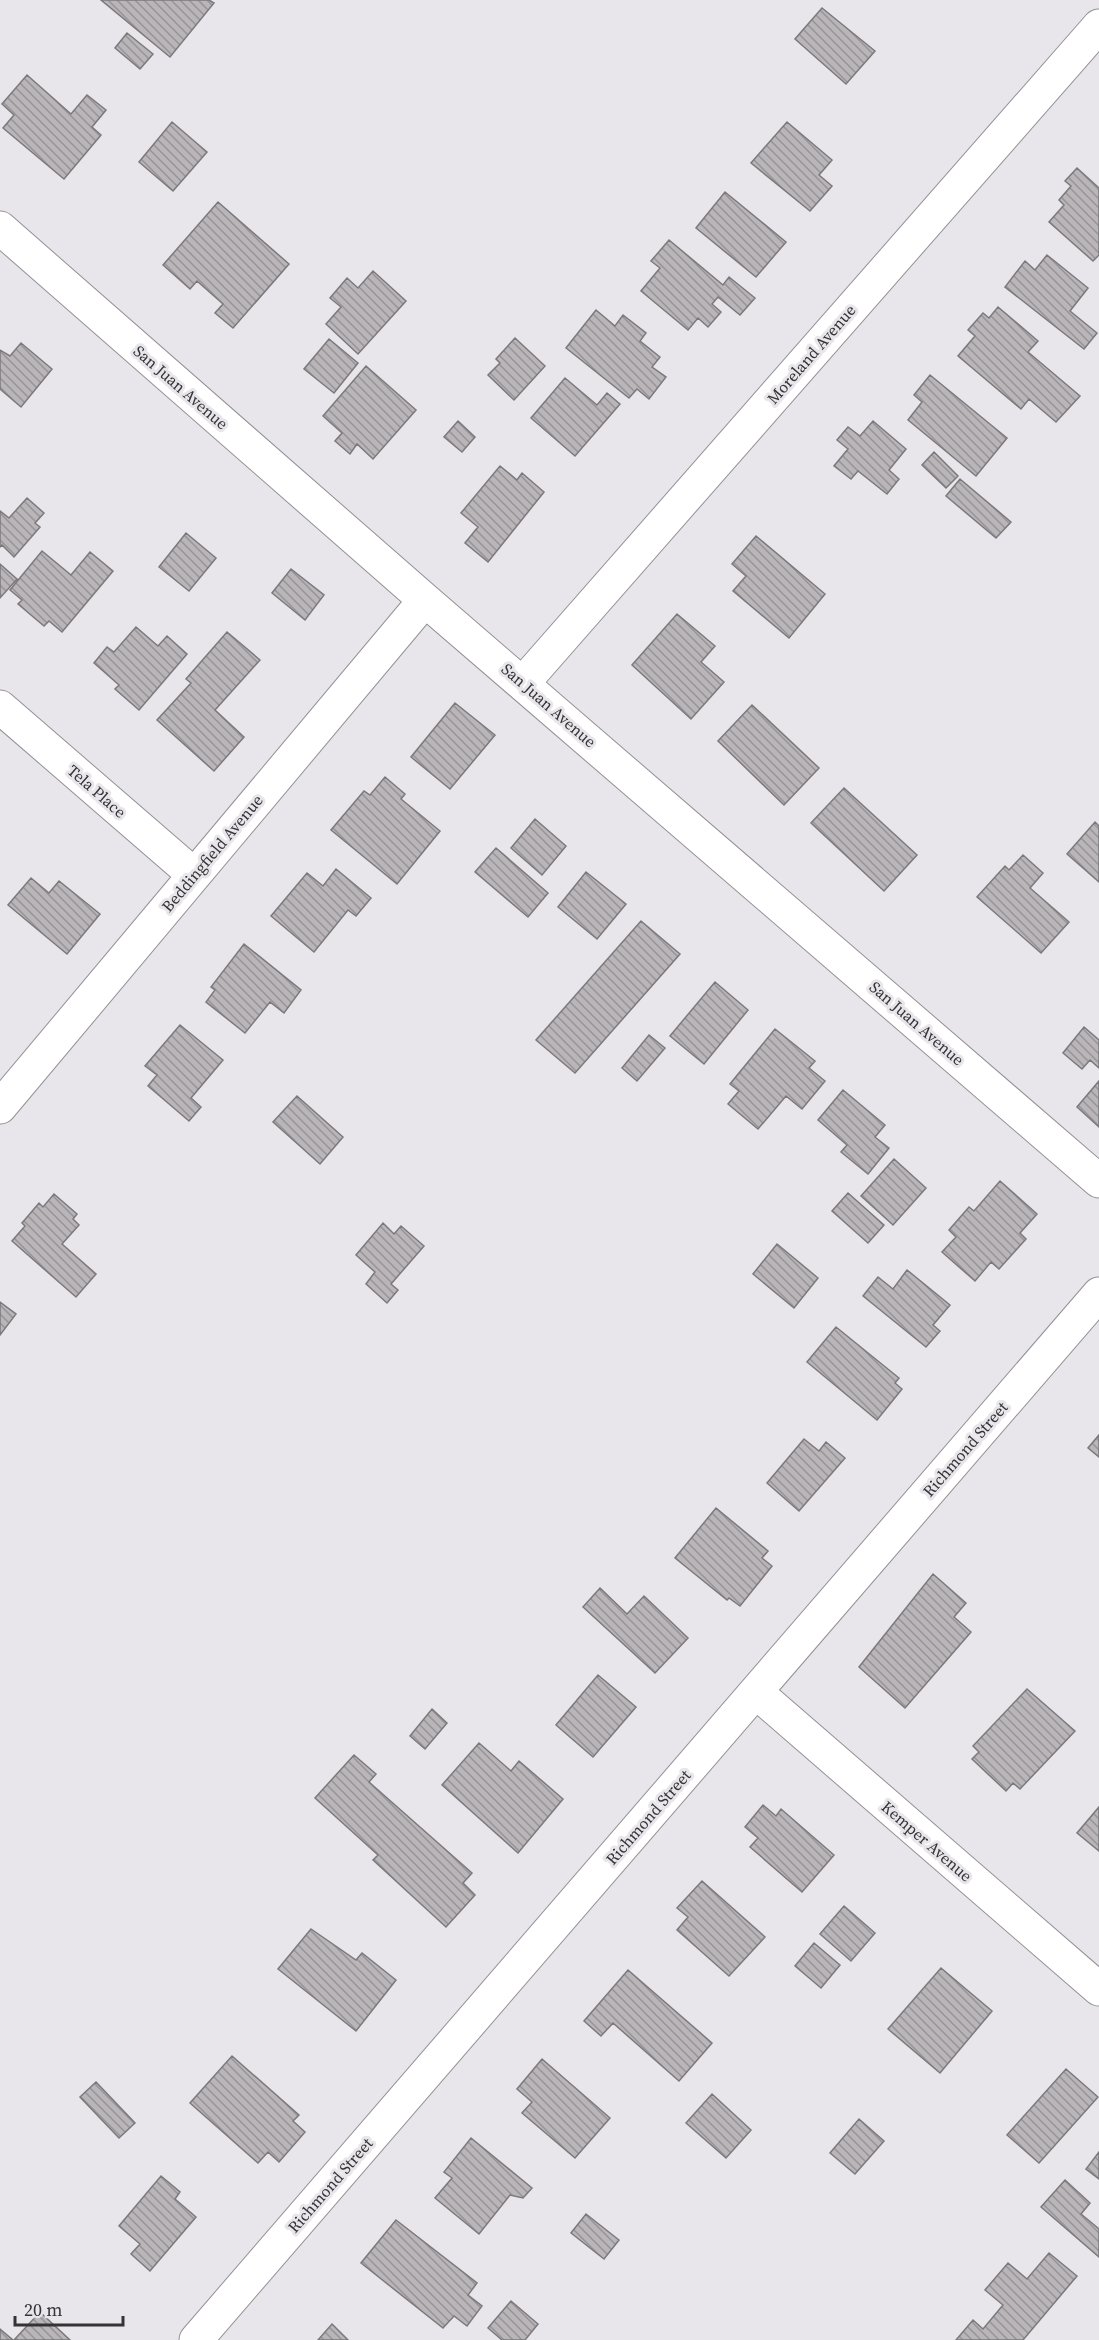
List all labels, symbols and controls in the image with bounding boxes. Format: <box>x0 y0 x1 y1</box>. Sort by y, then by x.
street label: Moreland Avenue <box>762 300 860 408</box>
street label: San Juan Avenue <box>129 340 233 434</box>
street label: San Juan Avenue <box>497 658 601 752</box>
street label: Tela Place <box>63 759 131 823</box>
street label: Beddingfield Avenue <box>156 790 268 916</box>
street label: San Juan Avenue <box>865 976 969 1070</box>
street label: Richmond Street <box>917 1396 1013 1501</box>
street label: Richmond Street <box>600 1764 696 1869</box>
street label: Kemper Avenue <box>877 1796 977 1886</box>
street label: Richmond Street <box>282 2132 378 2237</box>
scale bar <box>15 2289 123 2327</box>
text: 20 m <box>24 2297 62 2322</box>

